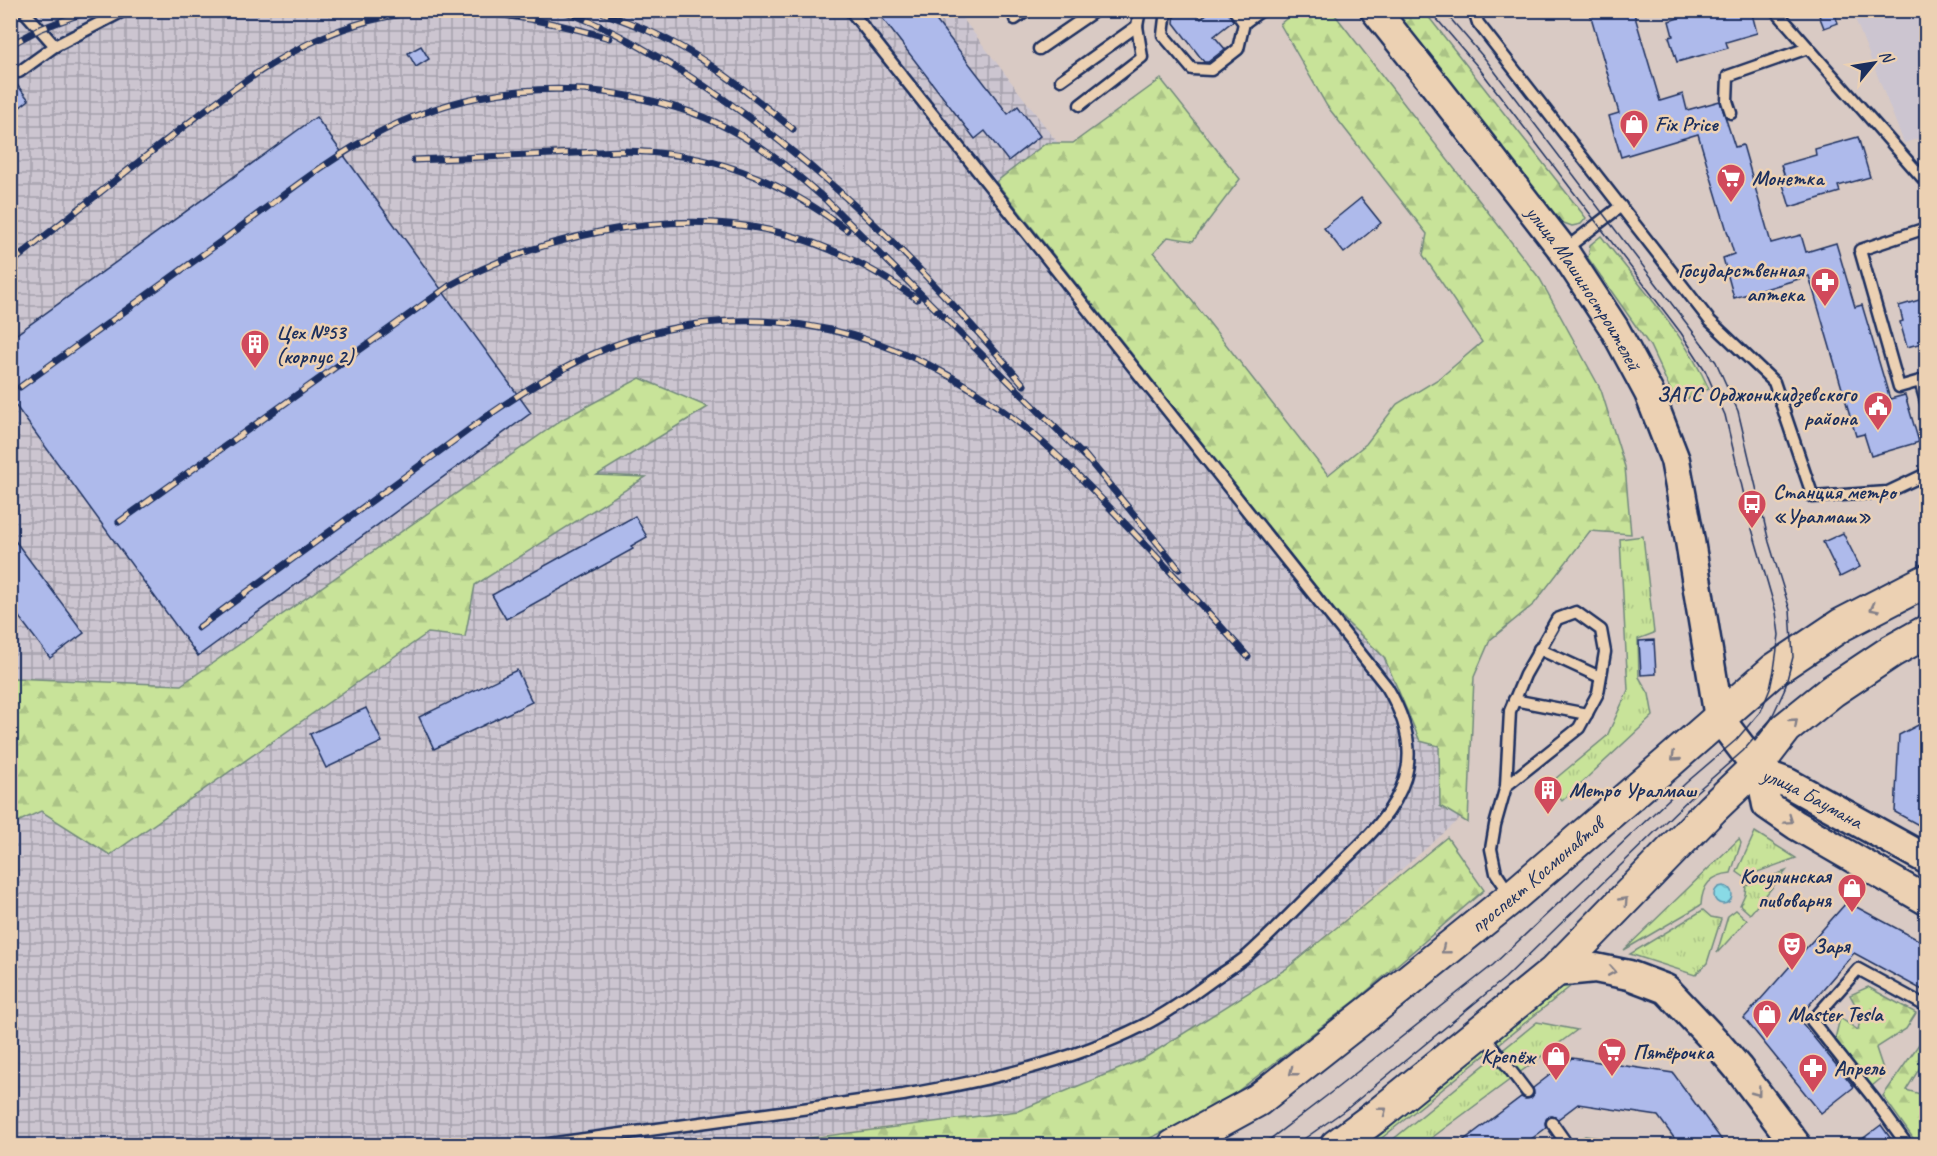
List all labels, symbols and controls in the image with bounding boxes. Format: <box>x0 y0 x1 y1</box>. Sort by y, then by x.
north arrow <box>1844 33 1904 93</box>
text: N <box>1875 47 1899 68</box>
shop icon: Fix Price <box>1618 108 1650 150</box>
place label: Fix Price <box>1655 111 1720 137</box>
supermarket icon: Монетка <box>1715 162 1747 204</box>
place label: Монетка <box>1752 165 1825 191</box>
street label: улица Машиностроителей <box>1519 199 1648 376</box>
place label: Государственная аптека <box>1678 257 1806 307</box>
pharmacy icon: Государственная аптека <box>1809 266 1841 308</box>
place label: Цех №53 (корпус 2) <box>276 319 356 370</box>
building icon: Цех №53 (корпус 2) <box>239 328 271 370</box>
place label: ЗАГС Орджоникидзевского района <box>1657 381 1859 431</box>
public building icon: ЗАГС Орджоникидзевского района <box>1862 390 1894 432</box>
place label: Станция метро «Уралмаш» <box>1773 479 1899 529</box>
bus stop icon: Станция метро «Уралмаш» <box>1736 488 1768 530</box>
one-way arrow <box>1870 601 1881 612</box>
one-way arrow <box>1787 719 1798 730</box>
one-way arrow <box>1671 750 1682 761</box>
street label: улица Баумана <box>1757 761 1869 835</box>
building icon: Метро Уралмаш <box>1532 774 1564 816</box>
place label: Метро Уралмаш <box>1569 777 1697 803</box>
street label: проспект Космонавтов <box>1465 808 1612 939</box>
one-way arrow <box>1783 813 1794 824</box>
place label: Косулинская пивоварня <box>1740 863 1833 913</box>
shop icon: Косулинская пивоварня <box>1836 872 1868 914</box>
one-way arrow <box>1616 897 1627 908</box>
theatre icon: Заря <box>1776 930 1808 972</box>
place label: Заря <box>1813 933 1851 959</box>
one-way arrow <box>1441 943 1452 954</box>
one-way arrow <box>1607 965 1616 977</box>
shop icon: Master Tesla <box>1751 998 1783 1040</box>
place label: Master Tesla <box>1788 1001 1884 1027</box>
supermarket icon: Пятёрочка <box>1596 1036 1628 1078</box>
place label: Пятёрочка <box>1633 1039 1715 1065</box>
shop icon: Крепёж <box>1540 1040 1572 1082</box>
place label: Крепёж <box>1481 1043 1538 1069</box>
pharmacy icon: Апрель <box>1797 1052 1829 1094</box>
place label: Апрель <box>1834 1055 1886 1081</box>
one-way arrow <box>1289 1065 1300 1076</box>
one-way arrow <box>1749 1086 1760 1097</box>
one-way arrow <box>1377 1108 1388 1119</box>

